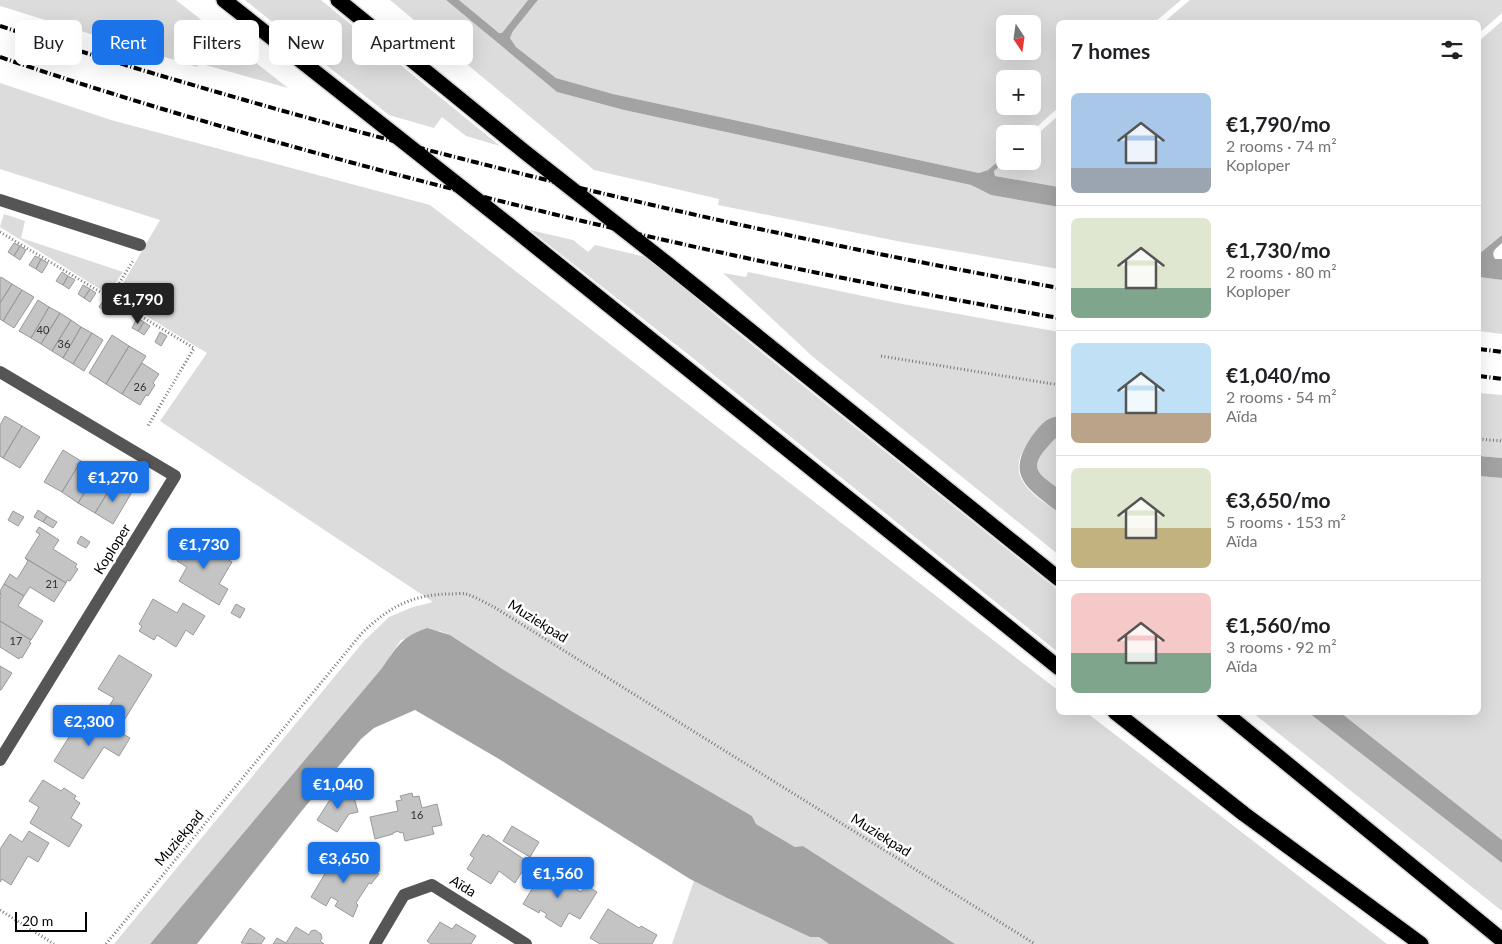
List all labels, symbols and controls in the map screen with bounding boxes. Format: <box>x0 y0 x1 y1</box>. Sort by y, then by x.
north arrow <box>996 15 1041 60</box>
map controls <box>996 15 1041 170</box>
chip: Buy <box>15 20 82 65</box>
chip: Rent <box>92 20 164 65</box>
chip: Filters <box>174 20 259 65</box>
chip: New <box>269 20 342 65</box>
chip: Apartment <box>352 20 473 65</box>
icon: filters <box>1438 36 1466 64</box>
text: 7 homes <box>1071 38 1150 63</box>
button: + <box>996 70 1041 115</box>
text: €1,790/mo <box>1226 111 1331 136</box>
icon: home <box>1111 113 1171 173</box>
button: − <box>996 125 1041 170</box>
text: 2 rooms · 74 m² <box>1226 136 1337 155</box>
text: Koploper <box>1226 155 1290 174</box>
text: €1,730/mo <box>1226 237 1331 262</box>
icon: home <box>1111 238 1171 298</box>
text: 2 rooms · 80 m² <box>1226 262 1337 281</box>
text: Koploper <box>1226 281 1290 300</box>
pin: €1,790 <box>97 282 179 325</box>
text: €1,790 <box>113 289 163 308</box>
house number: 40 <box>37 323 50 336</box>
house number: 36 <box>58 337 70 350</box>
text: €1,040/mo <box>1226 362 1331 387</box>
icon: home <box>1111 363 1171 423</box>
house number: 26 <box>134 380 146 393</box>
text: 2 rooms · 54 m² <box>1226 387 1337 406</box>
text: Aïda <box>1226 406 1258 425</box>
pin: €1,270 <box>72 460 154 503</box>
text: €1,270 <box>88 467 138 486</box>
text: €3,650/mo <box>1226 487 1331 512</box>
icon: home <box>1111 488 1171 548</box>
text: 5 rooms · 153 m² <box>1226 512 1346 531</box>
street label: Koploper <box>90 520 134 577</box>
pin: €1,730 <box>163 528 245 570</box>
text: Aïda <box>1226 531 1258 550</box>
text: €1,730 <box>179 534 229 553</box>
house number: 21 <box>46 577 58 590</box>
street label: Muziekpad <box>505 595 571 646</box>
text: €1,560/mo <box>1226 612 1331 637</box>
icon: home <box>1111 613 1171 673</box>
house number: 17 <box>10 634 22 647</box>
text: 3 rooms · 92 m² <box>1226 637 1337 656</box>
text: Aïda <box>1226 656 1258 675</box>
pin: €2,300 <box>48 704 130 747</box>
text: €2,300 <box>64 711 114 730</box>
pin: €1,040 <box>297 768 379 810</box>
text: €1,040 <box>313 774 363 793</box>
street label: Muziekpad <box>150 806 207 869</box>
house number: 16 <box>411 808 423 821</box>
street label: Muziekpad <box>848 809 914 860</box>
pin: €3,650 <box>303 842 385 884</box>
text: €3,650 <box>319 848 369 867</box>
pin: €1,560 <box>517 856 599 899</box>
text: €1,560 <box>533 863 583 882</box>
street label: Aïda <box>447 871 480 900</box>
scale bar <box>15 909 88 932</box>
text: 20 m <box>22 912 53 929</box>

